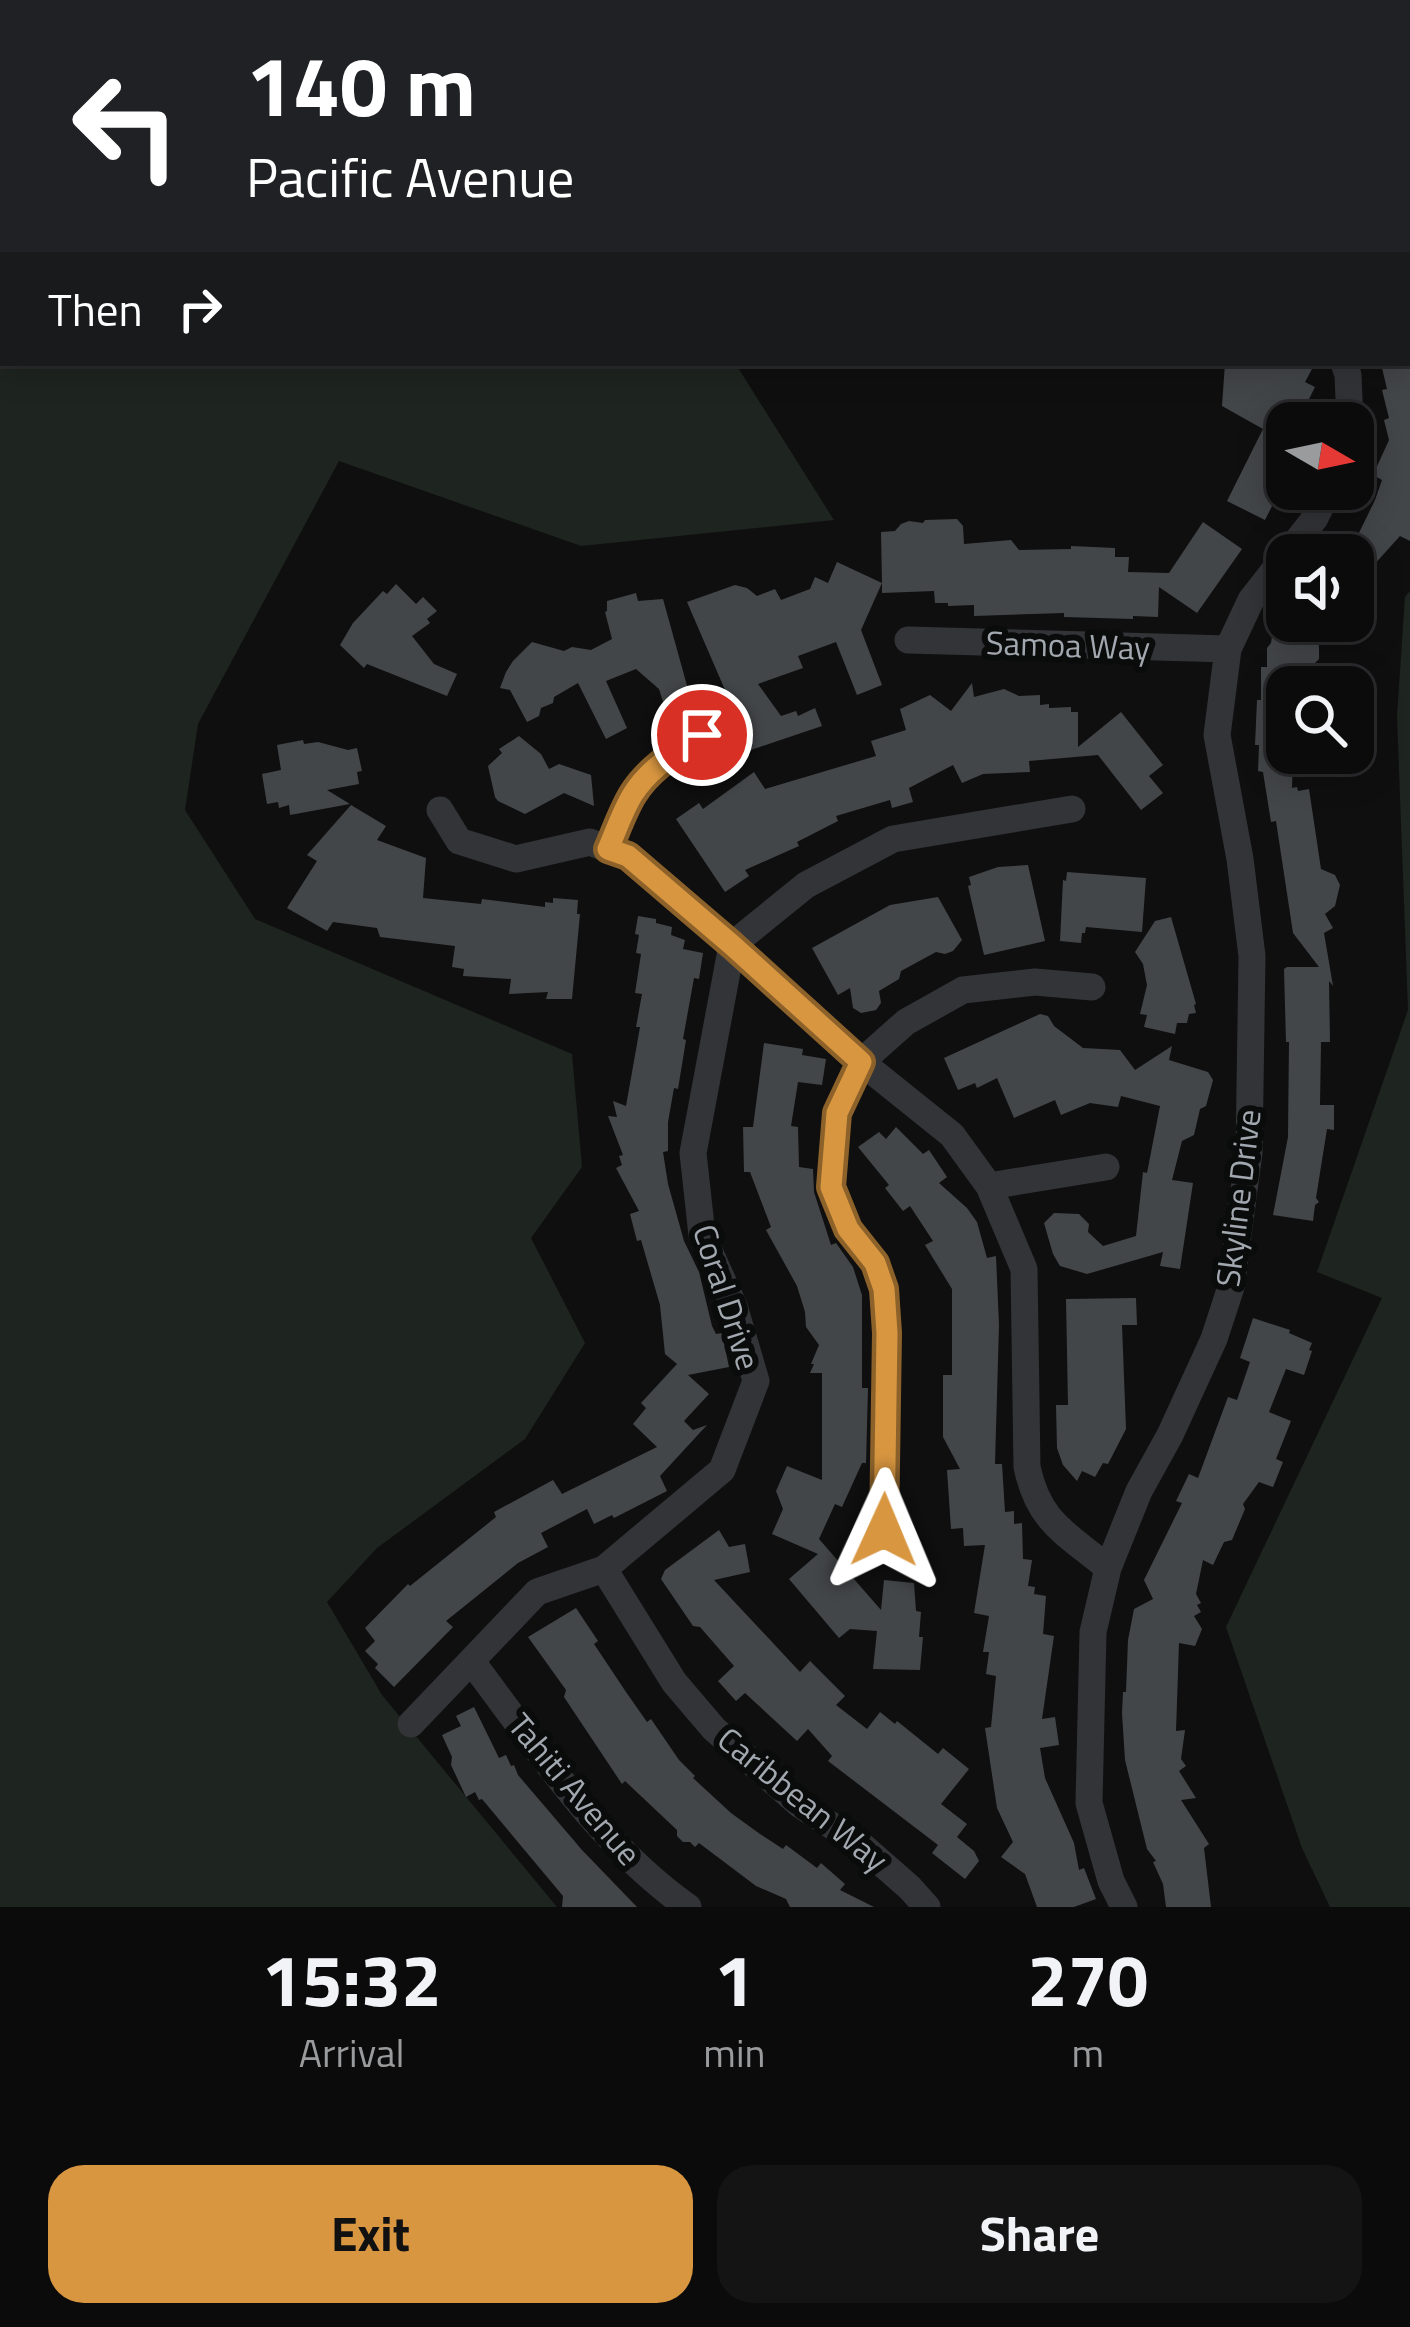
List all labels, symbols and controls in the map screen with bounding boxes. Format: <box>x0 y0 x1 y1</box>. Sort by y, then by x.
text: 140 m <box>246 21 476 149</box>
icon: left <box>48 48 204 204</box>
text: Pacific Avenue <box>246 136 574 218</box>
text: Then <box>48 275 143 343</box>
icon: right <box>167 276 233 342</box>
north arrow <box>1266 402 1374 510</box>
map controls <box>1266 402 1374 774</box>
button: sound <box>1266 534 1374 642</box>
street label: Samoa Way <box>985 617 1151 673</box>
button: search <box>1266 666 1374 774</box>
pin <box>651 684 753 786</box>
icon: arrive <box>669 702 735 768</box>
street label: Skyline Drive <box>1202 1106 1274 1290</box>
street label: Coral Drive <box>680 1218 774 1376</box>
position arrow <box>821 1467 947 1593</box>
street label: Tahiti Avenue <box>496 1702 654 1876</box>
street label: Caribbean Way <box>707 1714 899 1884</box>
text: 15:32 <box>262 1924 442 2034</box>
text: 1 <box>714 1924 755 2034</box>
text: 270 <box>1027 1924 1148 2034</box>
text: Arrival <box>299 2023 405 2082</box>
text: min <box>703 2023 765 2082</box>
text: m <box>1071 2023 1104 2082</box>
button: Exit <box>48 2165 693 2303</box>
button: Share <box>717 2165 1362 2303</box>

